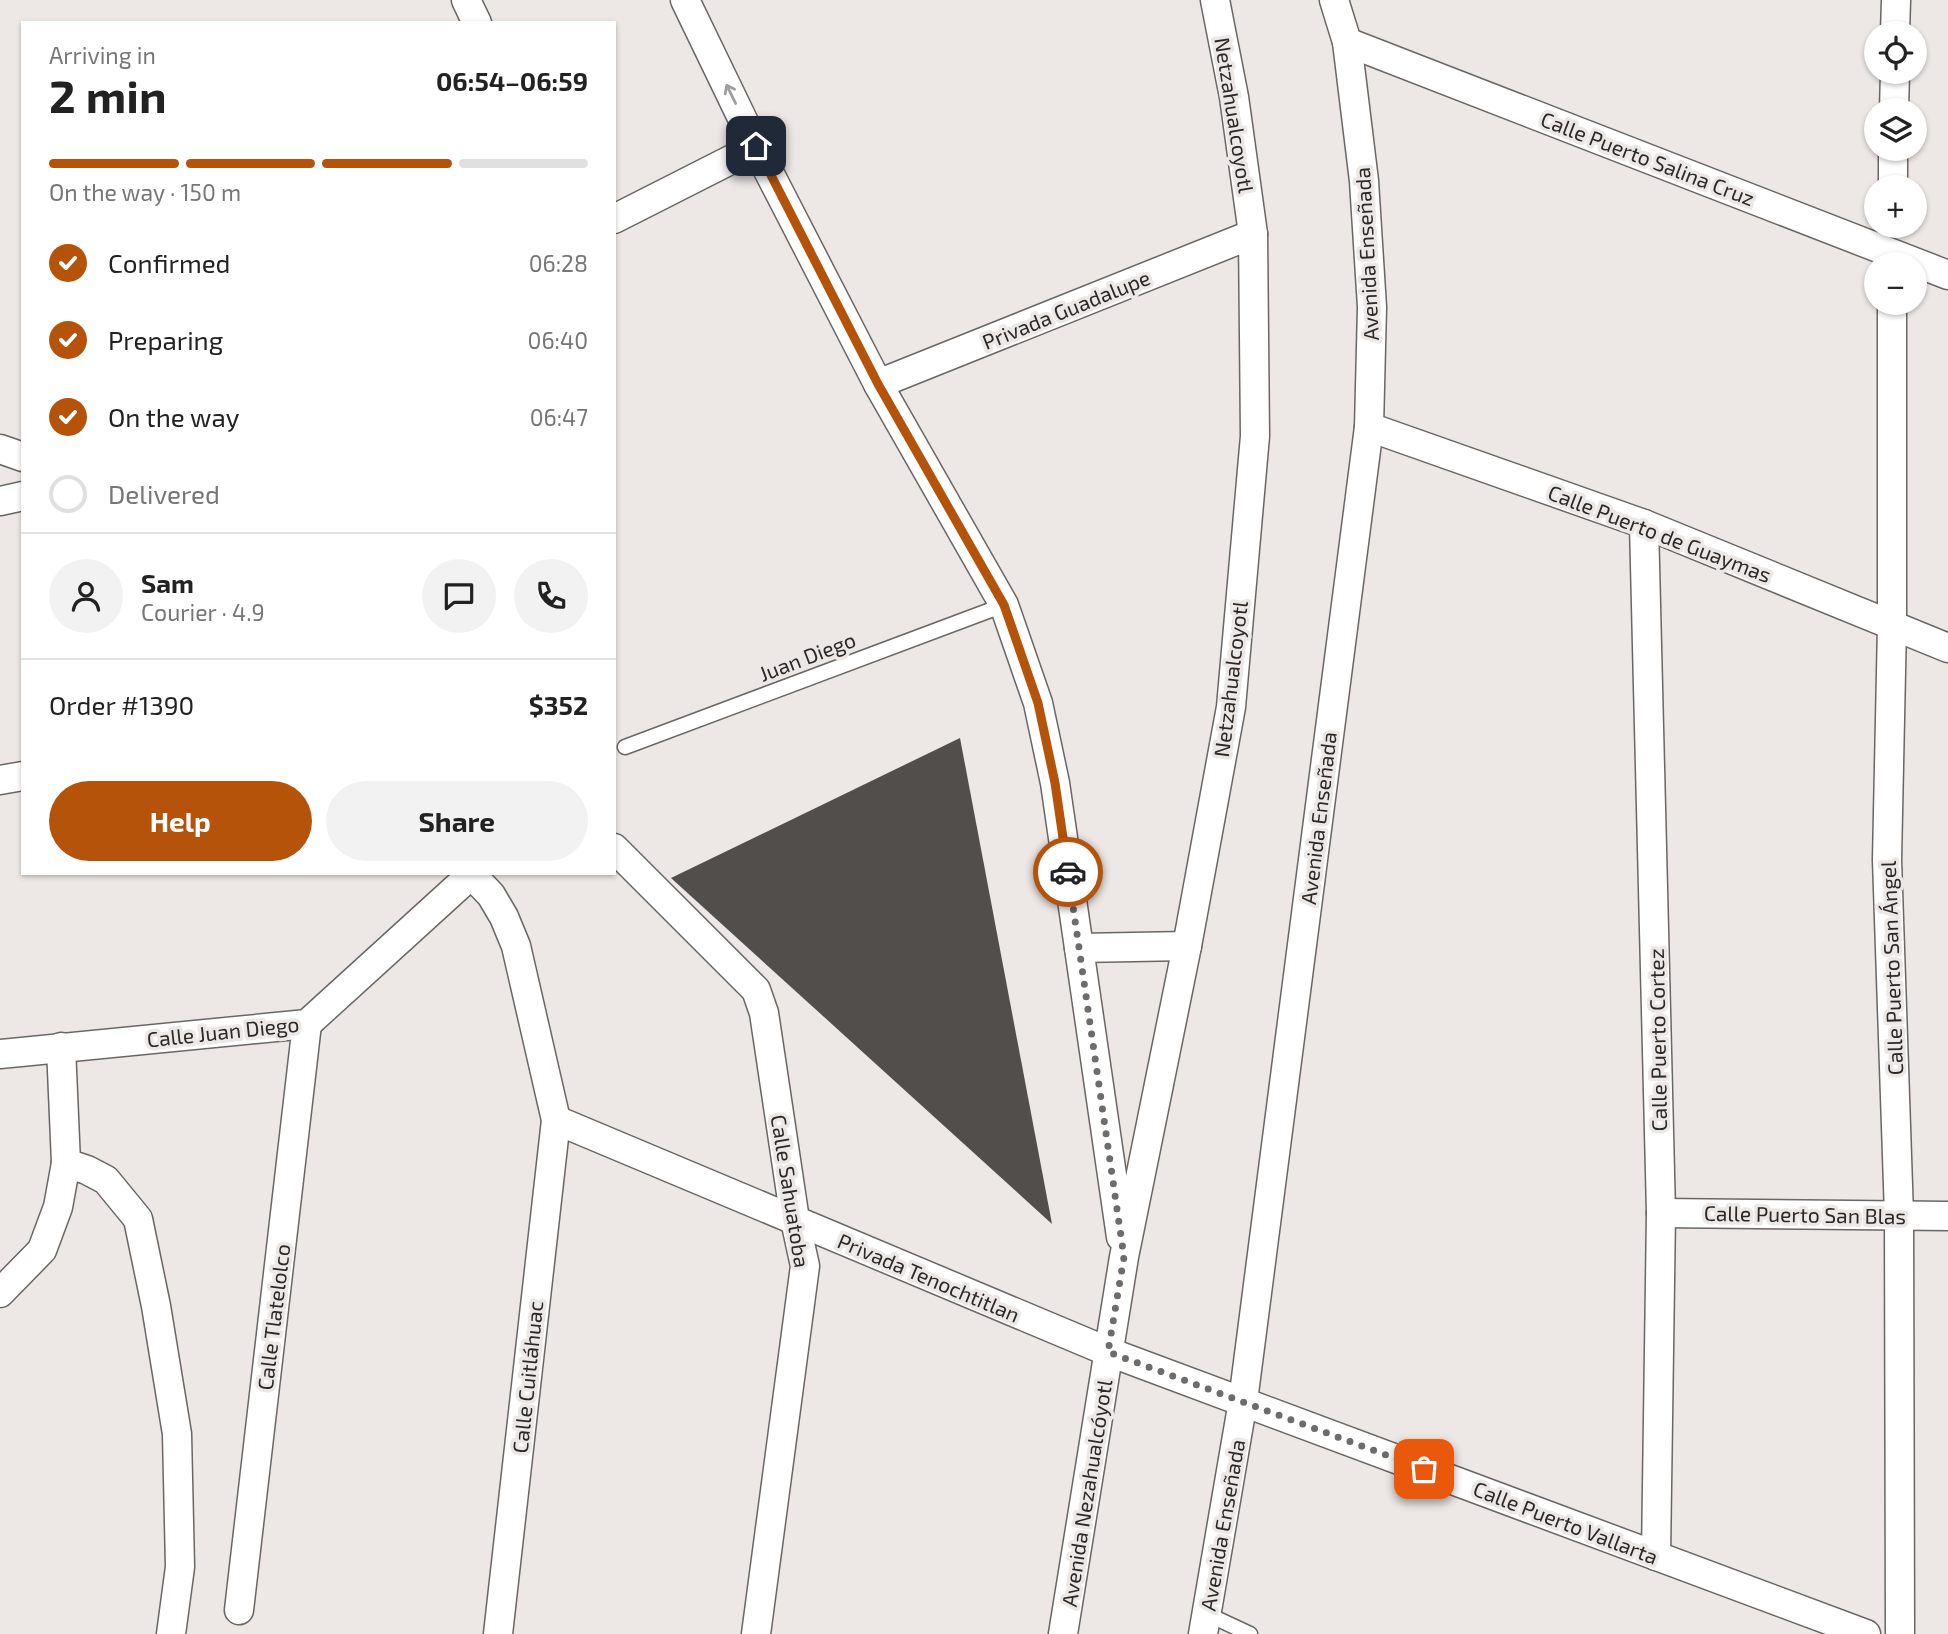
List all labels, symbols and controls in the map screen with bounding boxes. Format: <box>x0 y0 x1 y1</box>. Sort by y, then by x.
map controls <box>1864 21 1927 315</box>
button: locate <box>1864 21 1927 84</box>
street label: Netzahualcoyotl <box>1210 35 1260 195</box>
text: Arriving in <box>49 41 156 69</box>
text: 06:54–06:59 <box>436 65 588 96</box>
text: 2 min <box>49 67 167 122</box>
one-way arrow <box>723 84 737 105</box>
button: layers <box>1864 98 1927 161</box>
street label: Calle Puerto Salina Cruz <box>1538 106 1758 210</box>
pin <box>726 116 786 176</box>
icon: home <box>737 127 775 165</box>
street label: Avenida Enseñada <box>1349 167 1383 341</box>
button: + <box>1864 175 1927 238</box>
text: On the way · 150 m <box>49 178 241 206</box>
icon: check <box>49 244 87 282</box>
text: Confirmed <box>108 247 231 278</box>
text: 06:28 <box>529 249 588 277</box>
button: − <box>1864 252 1927 315</box>
street label: Privada Guadalupe <box>978 264 1154 354</box>
icon: check <box>49 321 87 359</box>
text: Preparing <box>108 324 223 355</box>
text: 06:40 <box>528 326 588 354</box>
icon: check <box>49 398 87 436</box>
text: On the way <box>108 401 239 432</box>
text: 06:47 <box>530 403 588 431</box>
text: Delivered <box>108 478 220 509</box>
street label: Calle Puerto de Guaymas <box>1545 479 1775 587</box>
button: person <box>49 559 123 633</box>
button: chat <box>422 559 496 633</box>
button: phone <box>514 559 588 633</box>
text: Sam <box>141 567 194 598</box>
text: Courier · 4.9 <box>141 598 265 626</box>
street label: Netzahualcoyotl <box>1208 599 1252 759</box>
street label: Juan Diego <box>755 626 859 686</box>
text: Order #1390 <box>49 689 194 720</box>
text: $352 <box>529 689 588 720</box>
street label: Avenida Enseñada <box>1295 730 1341 906</box>
button: Help <box>49 781 312 861</box>
button: Share <box>326 781 588 861</box>
courier <box>1033 837 1103 907</box>
icon: car <box>1049 853 1087 891</box>
street label: Calle Puerto San Ángel <box>1875 860 1907 1076</box>
street label: Calle Puerto Cortez <box>1643 948 1671 1132</box>
street label: Calle Juan Diego <box>146 1011 300 1051</box>
street label: Calle Sahuatoba <box>767 1113 815 1269</box>
street label: Calle Puerto San Blas <box>1704 1200 1906 1228</box>
street label: Privada Tenochtitlan <box>834 1227 1024 1327</box>
street label: Calle Tlatelolco <box>252 1242 294 1392</box>
street label: Calle Cuitláhuac <box>507 1300 547 1454</box>
street label: Avenida Nezahualcóyotl <box>1056 1377 1116 1608</box>
street label: Avenida Enseñada <box>1195 1437 1249 1613</box>
pin <box>1394 1439 1454 1499</box>
icon: bag <box>1405 1450 1443 1488</box>
street label: Calle Puerto Vallarta <box>1470 1475 1662 1569</box>

